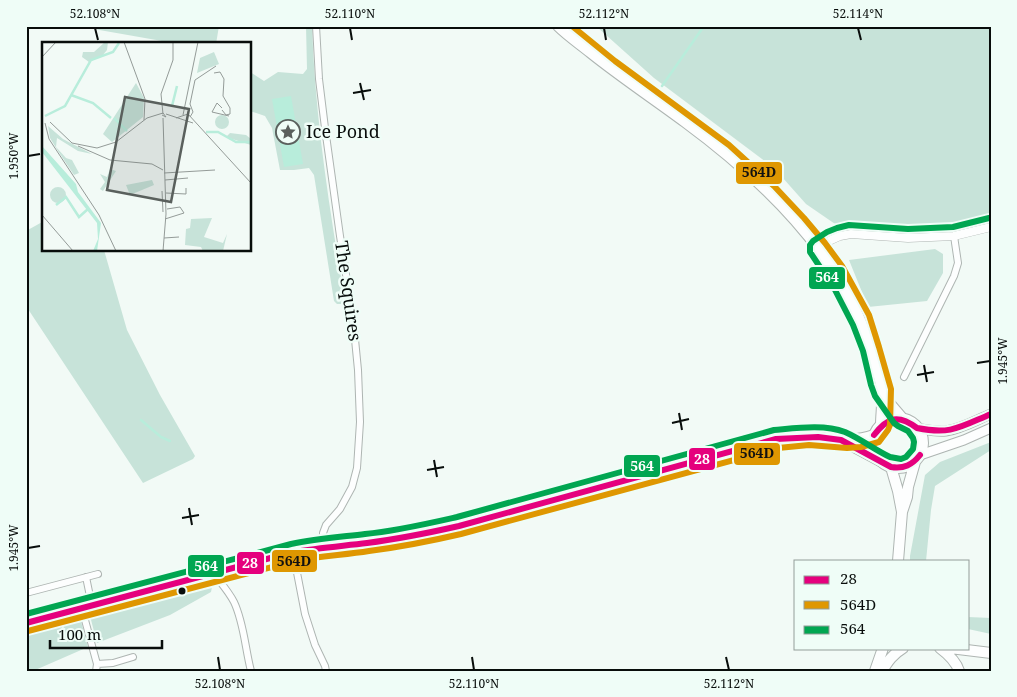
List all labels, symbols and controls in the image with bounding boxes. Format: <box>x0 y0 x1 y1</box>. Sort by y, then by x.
text: 52.108°N <box>70 5 120 22</box>
text: 52.110°N <box>325 5 375 22</box>
text: 52.112°N <box>579 5 629 22</box>
text: 52.114°N <box>833 5 883 22</box>
inset map <box>42 42 251 251</box>
place icon: Ice Pond <box>275 119 301 145</box>
place label: Ice Pond <box>306 119 380 143</box>
text: 1.950°W <box>5 132 22 180</box>
line badge: 564D <box>735 161 783 185</box>
text: 564D <box>742 162 776 181</box>
street label: The Squires <box>330 239 368 343</box>
line badge: 564 <box>808 266 846 290</box>
text: 564 <box>815 267 839 286</box>
text: 1.945°W <box>994 337 1011 385</box>
line badge: 564D <box>733 442 781 466</box>
text: 564D <box>740 443 774 462</box>
line badge: 28 <box>688 447 716 471</box>
text: 28 <box>694 449 710 468</box>
line badge: 564 <box>623 454 661 478</box>
text: 564 <box>630 456 654 475</box>
text: 1.945°W <box>5 524 22 572</box>
line badge: 564D <box>271 549 318 573</box>
line badge: 28 <box>236 551 265 575</box>
text: 564D <box>277 551 311 570</box>
text: 28 <box>242 553 258 572</box>
line badge: 564 <box>187 554 225 578</box>
text: 564 <box>194 556 218 575</box>
legend <box>794 560 970 650</box>
text: 28 <box>840 568 857 588</box>
unlabelled marker <box>177 586 187 596</box>
text: 564D <box>840 594 876 614</box>
scale bar <box>50 617 162 649</box>
text: 564 <box>840 618 866 638</box>
text: 100 m <box>58 624 101 644</box>
text: 52.108°N <box>195 675 245 692</box>
text: 52.110°N <box>449 675 499 692</box>
text: 52.112°N <box>704 675 754 692</box>

